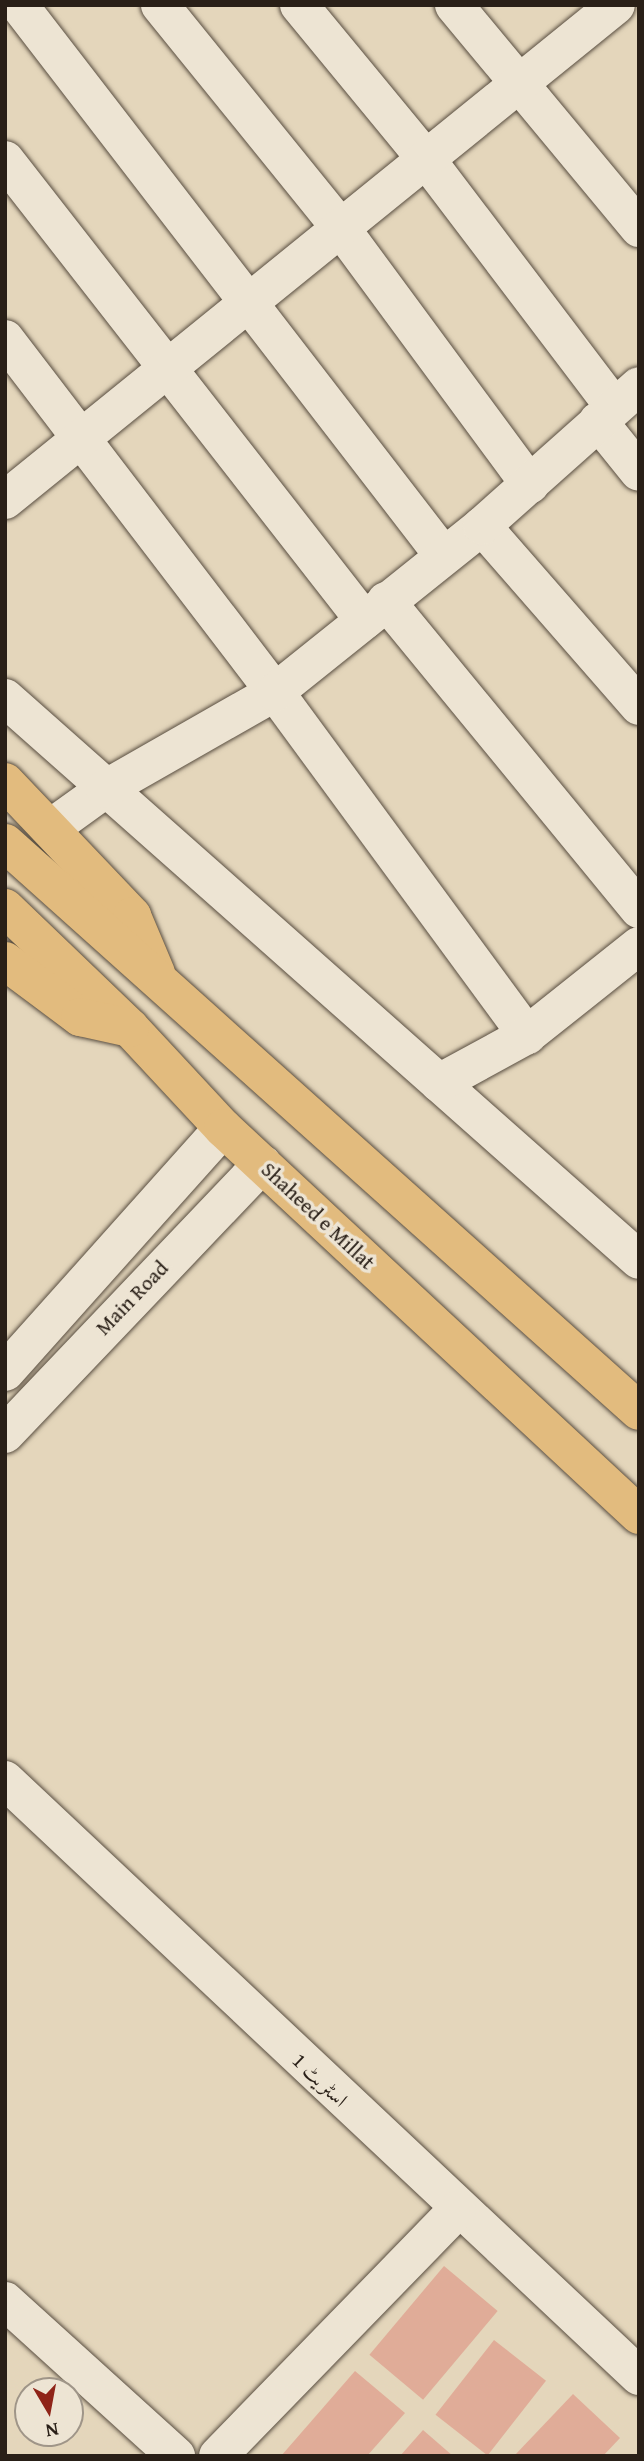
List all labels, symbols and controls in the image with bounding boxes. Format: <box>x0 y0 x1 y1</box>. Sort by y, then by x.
street label: Shaheed e Millat <box>256 1157 380 1275</box>
street label: Main Road <box>90 1256 174 1340</box>
street label: اسٹریٹ 1 <box>287 2048 353 2112</box>
north arrow <box>14 2377 84 2447</box>
text: N <box>44 2416 61 2446</box>

